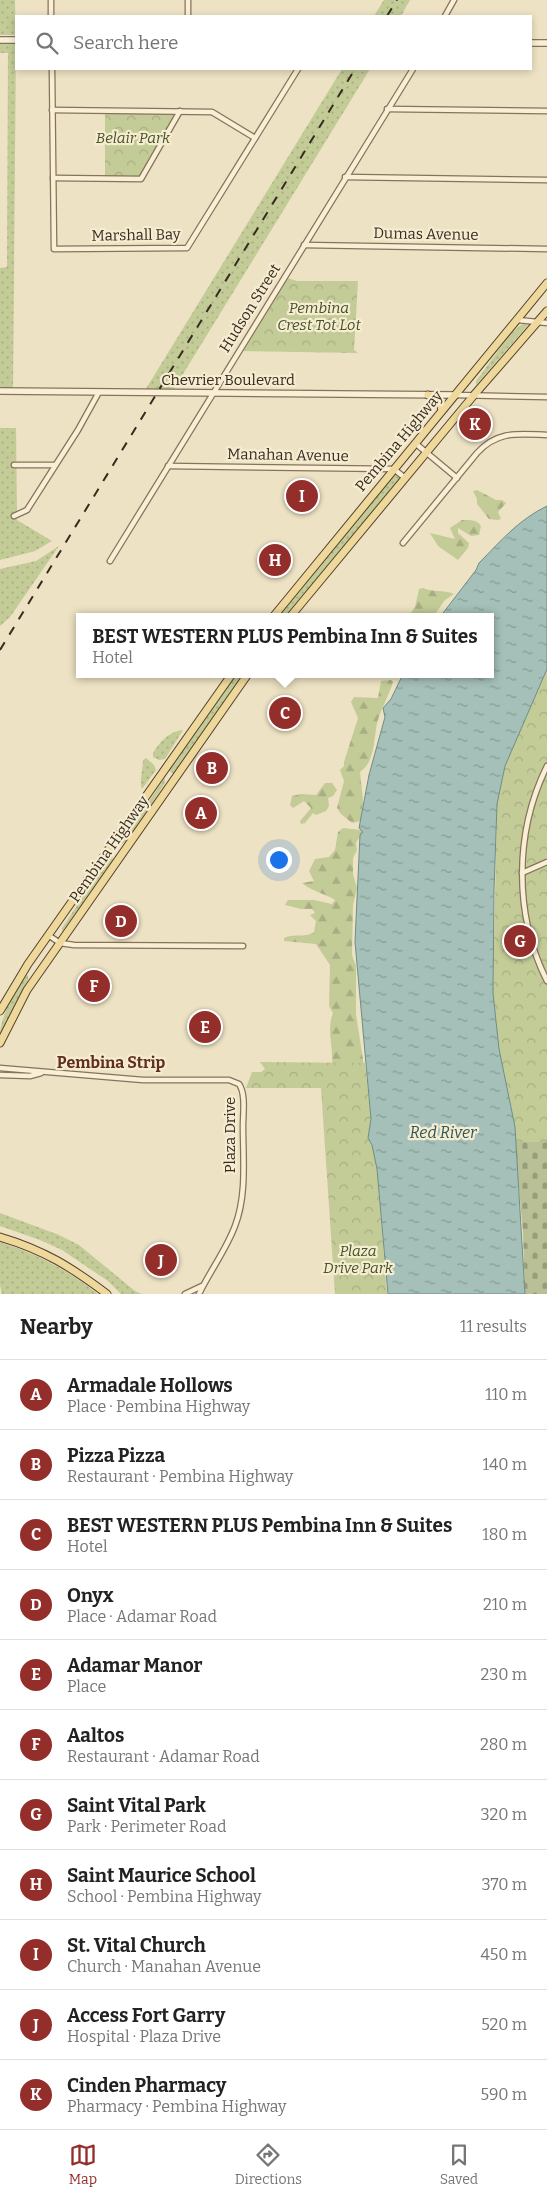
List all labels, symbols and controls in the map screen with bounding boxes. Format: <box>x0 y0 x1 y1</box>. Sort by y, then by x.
search box <box>15 15 532 70</box>
icon: search <box>33 29 61 57</box>
text: Search here <box>73 31 178 54</box>
park label: Belair Park <box>96 129 171 147</box>
street label: Dumas Avenue <box>373 224 479 244</box>
street label: Marshall Bay <box>91 225 181 245</box>
street label: Hudson Street <box>216 260 285 356</box>
park label: Pembina Crest Tot Lot <box>277 299 361 334</box>
street label: Chevrier Boulevard <box>161 371 295 389</box>
street label: Pembina Highway <box>352 387 446 495</box>
pin: K <box>459 405 491 443</box>
street label: Manahan Avenue <box>227 445 349 465</box>
pin: I <box>286 477 318 515</box>
pin: H <box>259 541 291 579</box>
popup <box>76 613 494 678</box>
text: BEST WESTERN PLUS Pembina Inn & Suites <box>92 625 478 648</box>
text: Hotel <box>92 648 133 667</box>
pin: C <box>269 694 301 732</box>
pin: B <box>196 749 228 787</box>
street label: Pembina Highway <box>65 792 153 906</box>
pin: A <box>185 794 217 832</box>
your location <box>266 847 292 873</box>
pin: D <box>105 902 137 940</box>
pin: G <box>504 922 536 960</box>
pin: F <box>78 967 110 1005</box>
pin: E <box>189 1008 221 1046</box>
district label: Pembina Strip <box>57 1053 165 1072</box>
street label: Plaza Drive <box>221 1097 239 1173</box>
water label: Red River <box>409 1123 478 1142</box>
pin: J <box>145 1241 177 1279</box>
park label: Plaza Drive Park <box>323 1242 394 1277</box>
text: Nearby <box>20 1314 93 1340</box>
text: 11 results <box>460 1317 527 1336</box>
text: Armadale Hollows <box>67 1374 233 1397</box>
text: A <box>30 1385 42 1404</box>
text: 110 m <box>485 1385 527 1404</box>
text: Place · Pembina Highway <box>67 1397 250 1416</box>
text: Pizza Pizza <box>67 1444 165 1467</box>
text: B <box>31 1455 41 1474</box>
text: 140 m <box>482 1455 527 1474</box>
text: Restaurant · Pembina Highway <box>67 1467 293 1486</box>
text: BEST WESTERN PLUS Pembina Inn & Suites <box>67 1514 452 1537</box>
text: C <box>31 1525 41 1544</box>
text: 180 m <box>482 1525 527 1544</box>
text: Hotel <box>67 1537 108 1556</box>
text: Onyx <box>67 1584 114 1607</box>
text: D <box>30 1595 42 1614</box>
text: 210 m <box>483 1595 527 1614</box>
text: Place · Adamar Road <box>67 1607 217 1626</box>
text: Adamar Manor <box>67 1654 203 1677</box>
text: E <box>31 1665 41 1684</box>
text: 230 m <box>480 1665 527 1684</box>
text: Place <box>67 1677 106 1696</box>
text: Aaltos <box>67 1724 124 1747</box>
text: F <box>32 1735 41 1754</box>
text: 280 m <box>480 1735 527 1754</box>
text: Restaurant · Adamar Road <box>67 1747 260 1766</box>
text: Saint Vital Park <box>67 1794 206 1817</box>
text: G <box>30 1805 42 1824</box>
text: 320 m <box>480 1805 527 1824</box>
text: Park · Perimeter Road <box>67 1817 226 1836</box>
text: Saint Maurice School <box>67 1864 256 1887</box>
text: H <box>30 1875 42 1894</box>
text: 370 m <box>481 1875 527 1894</box>
text: School · Pembina Highway <box>67 1887 261 1906</box>
text: St. Vital Church <box>67 1934 206 1957</box>
text: I <box>33 1945 39 1964</box>
text: 450 m <box>480 1945 527 1964</box>
text: Church · Manahan Avenue <box>67 1957 261 1976</box>
text: Access Fort Garry <box>67 2004 225 2027</box>
text: J <box>33 2015 39 2034</box>
text: 520 m <box>481 2015 527 2034</box>
text: Hospital · Plaza Drive <box>67 2027 221 2046</box>
text: Cinden Pharmacy <box>67 2074 226 2097</box>
text: K <box>30 2085 42 2104</box>
text: 590 m <box>481 2085 527 2104</box>
text: Pharmacy · Pembina Highway <box>67 2097 286 2116</box>
tab: Map <box>69 2141 97 2188</box>
tab: Directions <box>235 2141 302 2188</box>
tab: Saved <box>440 2141 478 2188</box>

